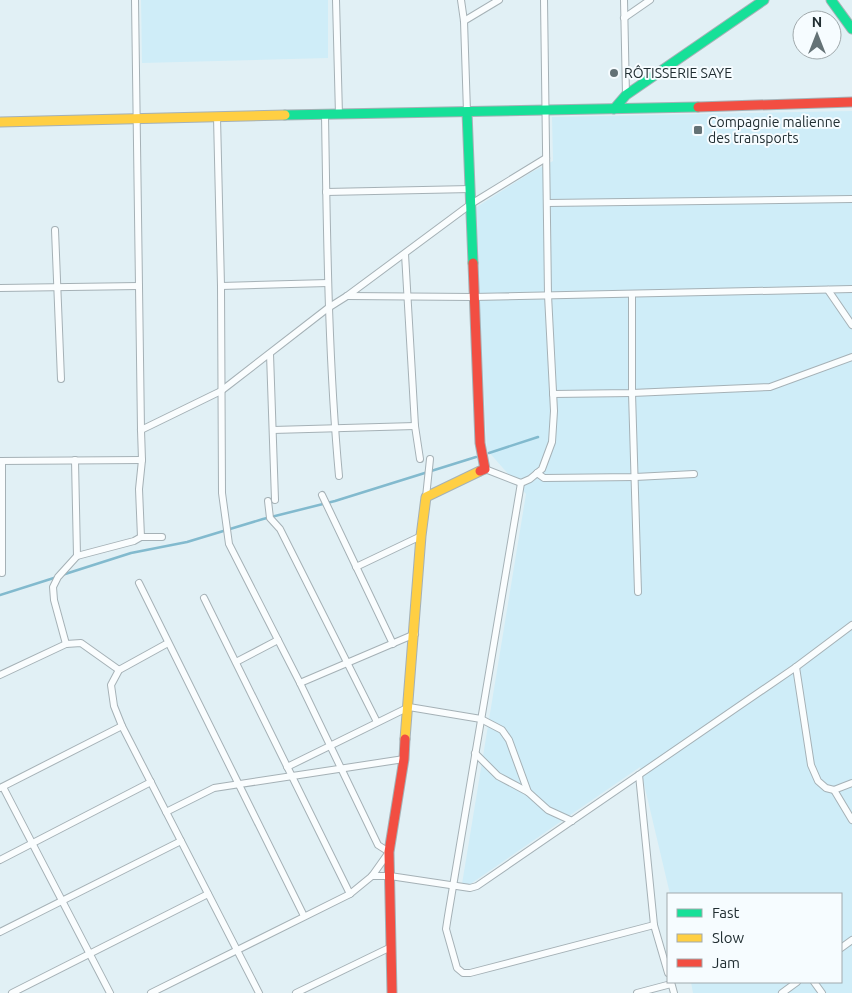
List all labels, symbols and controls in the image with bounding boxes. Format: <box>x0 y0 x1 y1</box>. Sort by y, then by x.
north arrow <box>792 10 842 60</box>
text: N <box>812 14 822 30</box>
place label: RÔTISSERIE SAYE <box>624 64 732 81</box>
marker: RÔTISSERIE SAYE <box>608 67 620 79</box>
place label: Compagnie malienne des transports <box>708 114 840 146</box>
marker: Compagnie malienne des transports <box>692 124 704 136</box>
legend <box>667 893 842 983</box>
text: Fast <box>712 904 740 921</box>
text: Slow <box>712 929 745 946</box>
text: Jam <box>712 954 740 971</box>

